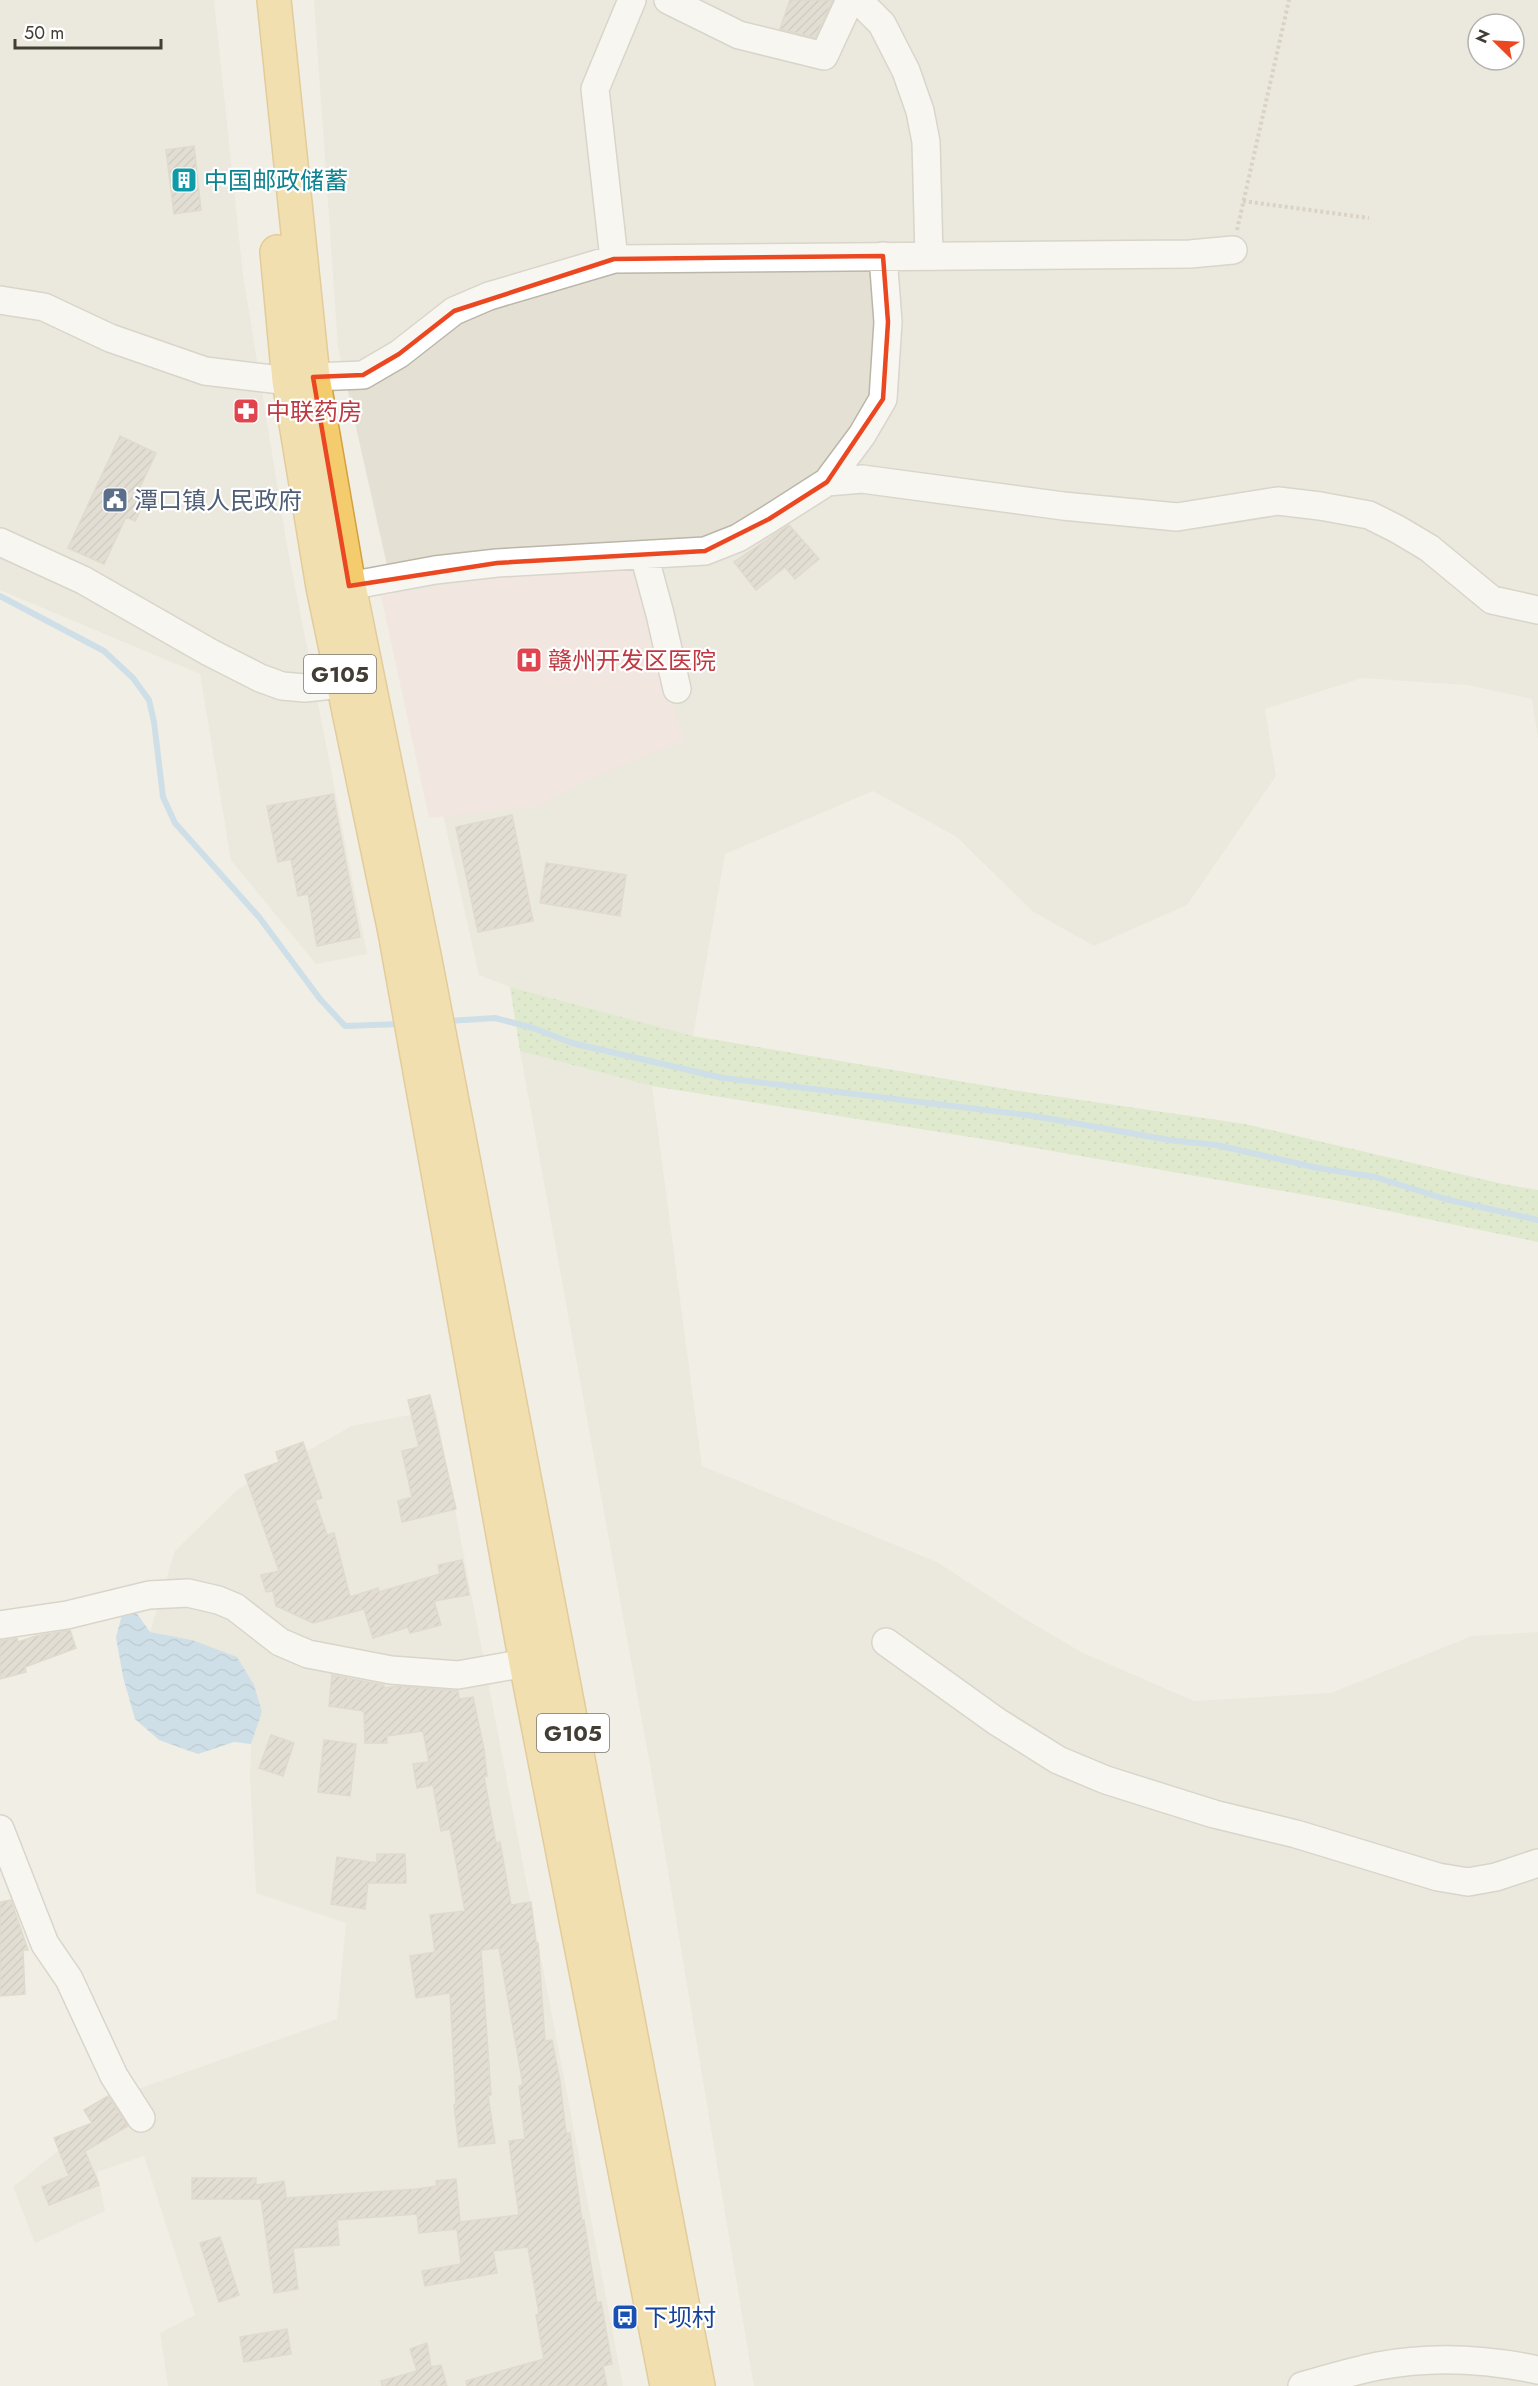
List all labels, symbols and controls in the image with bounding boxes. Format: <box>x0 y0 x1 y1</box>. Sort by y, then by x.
scale bar <box>15 12 160 50</box>
north arrow <box>1466 12 1526 72</box>
text: 50 m <box>24 20 64 46</box>
text: N <box>1470 26 1496 47</box>
place label: 中国邮政储蓄 <box>204 163 348 198</box>
building icon: 中国邮政储蓄 <box>169 165 199 195</box>
place label: 中联药房 <box>266 394 362 429</box>
pharmacy icon: 中联药房 <box>231 396 261 426</box>
place label: 潭口镇人民政府 <box>134 483 302 518</box>
public building icon: 潭口镇人民政府 <box>100 485 130 515</box>
place label: 赣州开发区医院 <box>548 643 716 678</box>
hospital icon: 赣州开发区医院 <box>514 645 544 675</box>
road number: G105 <box>304 655 376 693</box>
road number: G105 <box>537 1714 609 1752</box>
place label: 下坝村 <box>644 2300 716 2335</box>
bus stop icon: 下坝村 <box>610 2302 640 2332</box>

